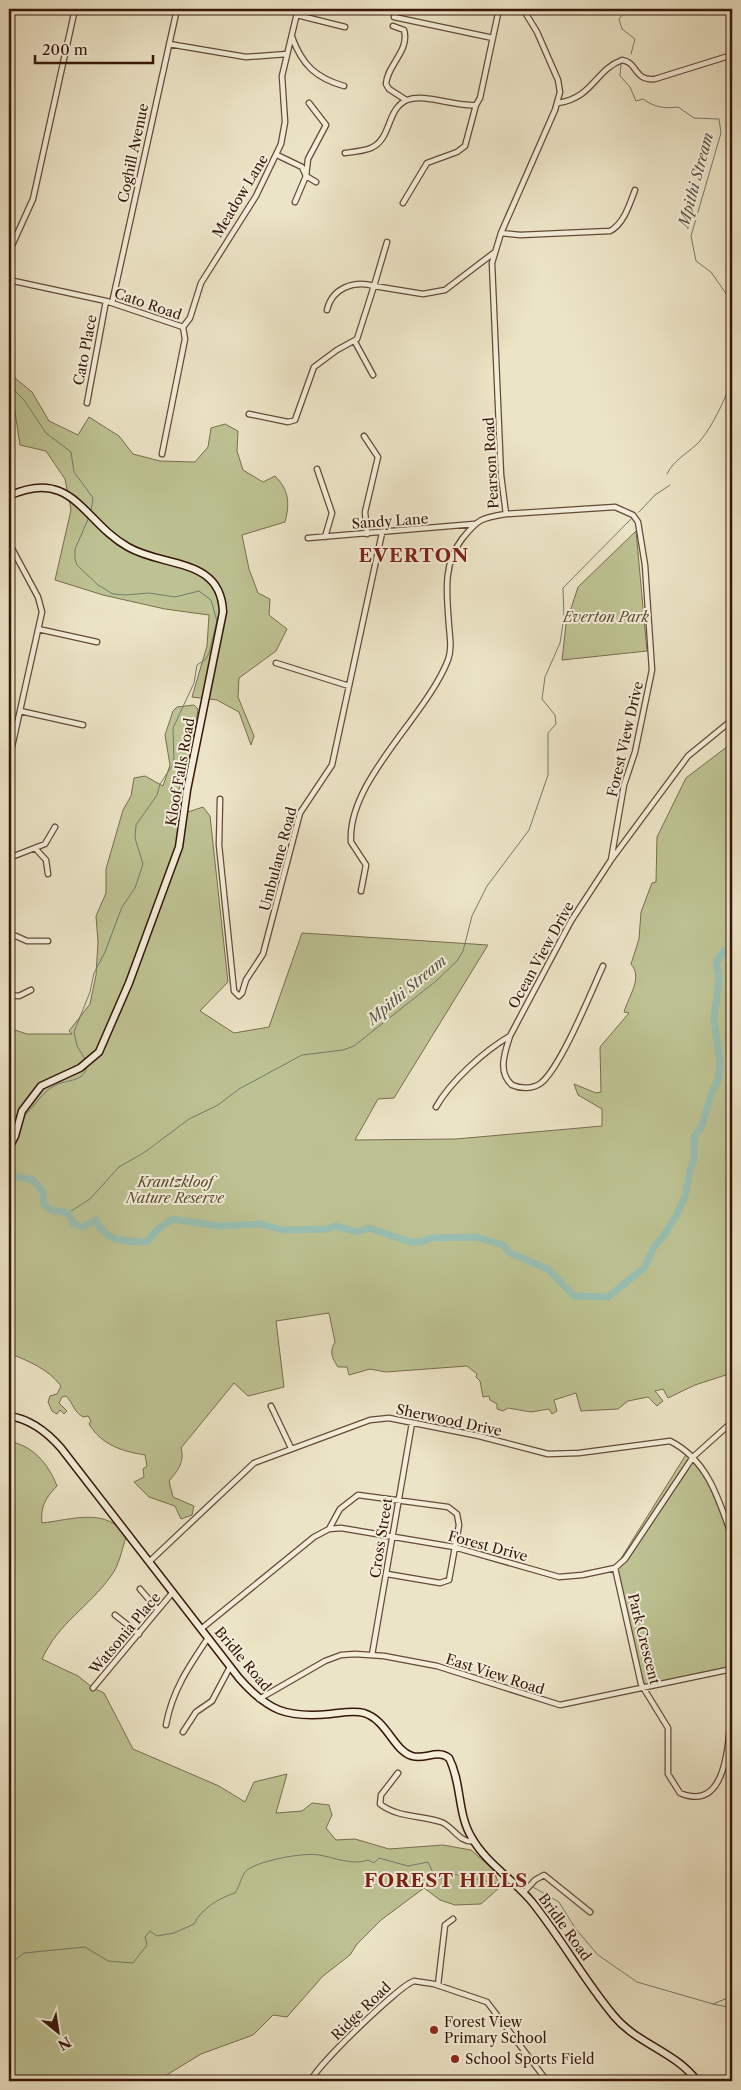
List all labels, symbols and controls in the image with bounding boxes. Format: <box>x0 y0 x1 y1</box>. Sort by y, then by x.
scale bar <box>35 32 152 64</box>
text: 200 m <box>42 40 88 59</box>
street label: Coghill Avenue <box>114 102 152 204</box>
water label: Mpithi Stream <box>673 130 717 231</box>
street label: Meadow Lane <box>208 151 272 241</box>
street label: Cato Road <box>112 284 184 324</box>
street label: Cato Place <box>69 313 101 387</box>
street label: Pearson Road <box>480 416 502 509</box>
street label: Sandy Lane <box>351 509 429 533</box>
district label: EVERTON <box>359 544 469 567</box>
park label: Everton Park <box>562 608 650 626</box>
street label: Forest View Drive <box>603 679 647 799</box>
street label: Kloof Falls Road <box>162 716 198 828</box>
street label: Umbulane Road <box>255 805 301 913</box>
street label: Ocean View Drive <box>504 898 578 1012</box>
water label: Mpithi Stream <box>362 951 450 1030</box>
park label: Krantzkloof Nature Reserve <box>125 1173 225 1207</box>
street label: Sherwood Drive <box>394 1400 504 1440</box>
street label: Cross Street <box>366 1497 396 1579</box>
street label: Forest Drive <box>446 1527 530 1565</box>
street label: Watsonia Place <box>85 1588 164 1678</box>
street label: Park Crescent <box>624 1592 664 1686</box>
street label: Bridle Road <box>211 1623 276 1695</box>
street label: East View Road <box>443 1650 547 1699</box>
district label: FOREST HILLS <box>364 1869 528 1892</box>
street label: Bridle Road <box>535 1890 596 1965</box>
street label: Ridge Road <box>327 1978 395 2044</box>
north arrow <box>32 2008 82 2058</box>
place label: Forest View Primary School <box>444 2013 547 2047</box>
marker: Forest View Primary School <box>428 2024 440 2036</box>
text: N <box>55 2032 74 2054</box>
place label: School Sports Field <box>465 2050 595 2068</box>
marker: School Sports Field <box>449 2053 461 2065</box>

